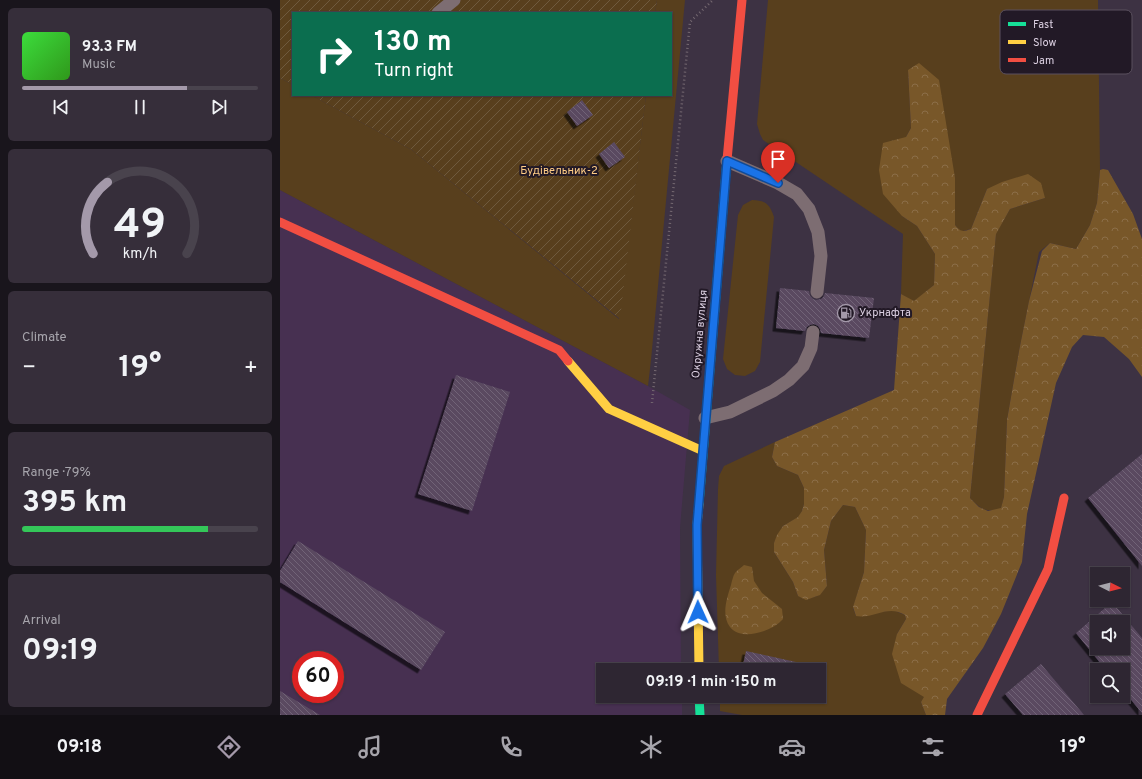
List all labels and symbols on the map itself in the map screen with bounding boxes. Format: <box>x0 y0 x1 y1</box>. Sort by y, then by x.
legend <box>1000 10 1132 74</box>
text: Fast <box>1033 18 1053 32</box>
text: Slow <box>1033 36 1056 50</box>
text: Jam <box>1033 54 1054 68</box>
pin <box>761 142 795 183</box>
park label: Будівельник-2 <box>520 164 598 178</box>
street label: Окружна вулиця <box>689 289 711 379</box>
fuel station icon: Укрнафта <box>836 303 856 323</box>
place label: Укрнафта <box>859 306 911 320</box>
north arrow <box>1090 567 1130 607</box>
position arrow <box>677 591 719 633</box>
speed limit sign: 60 <box>292 651 344 703</box>

